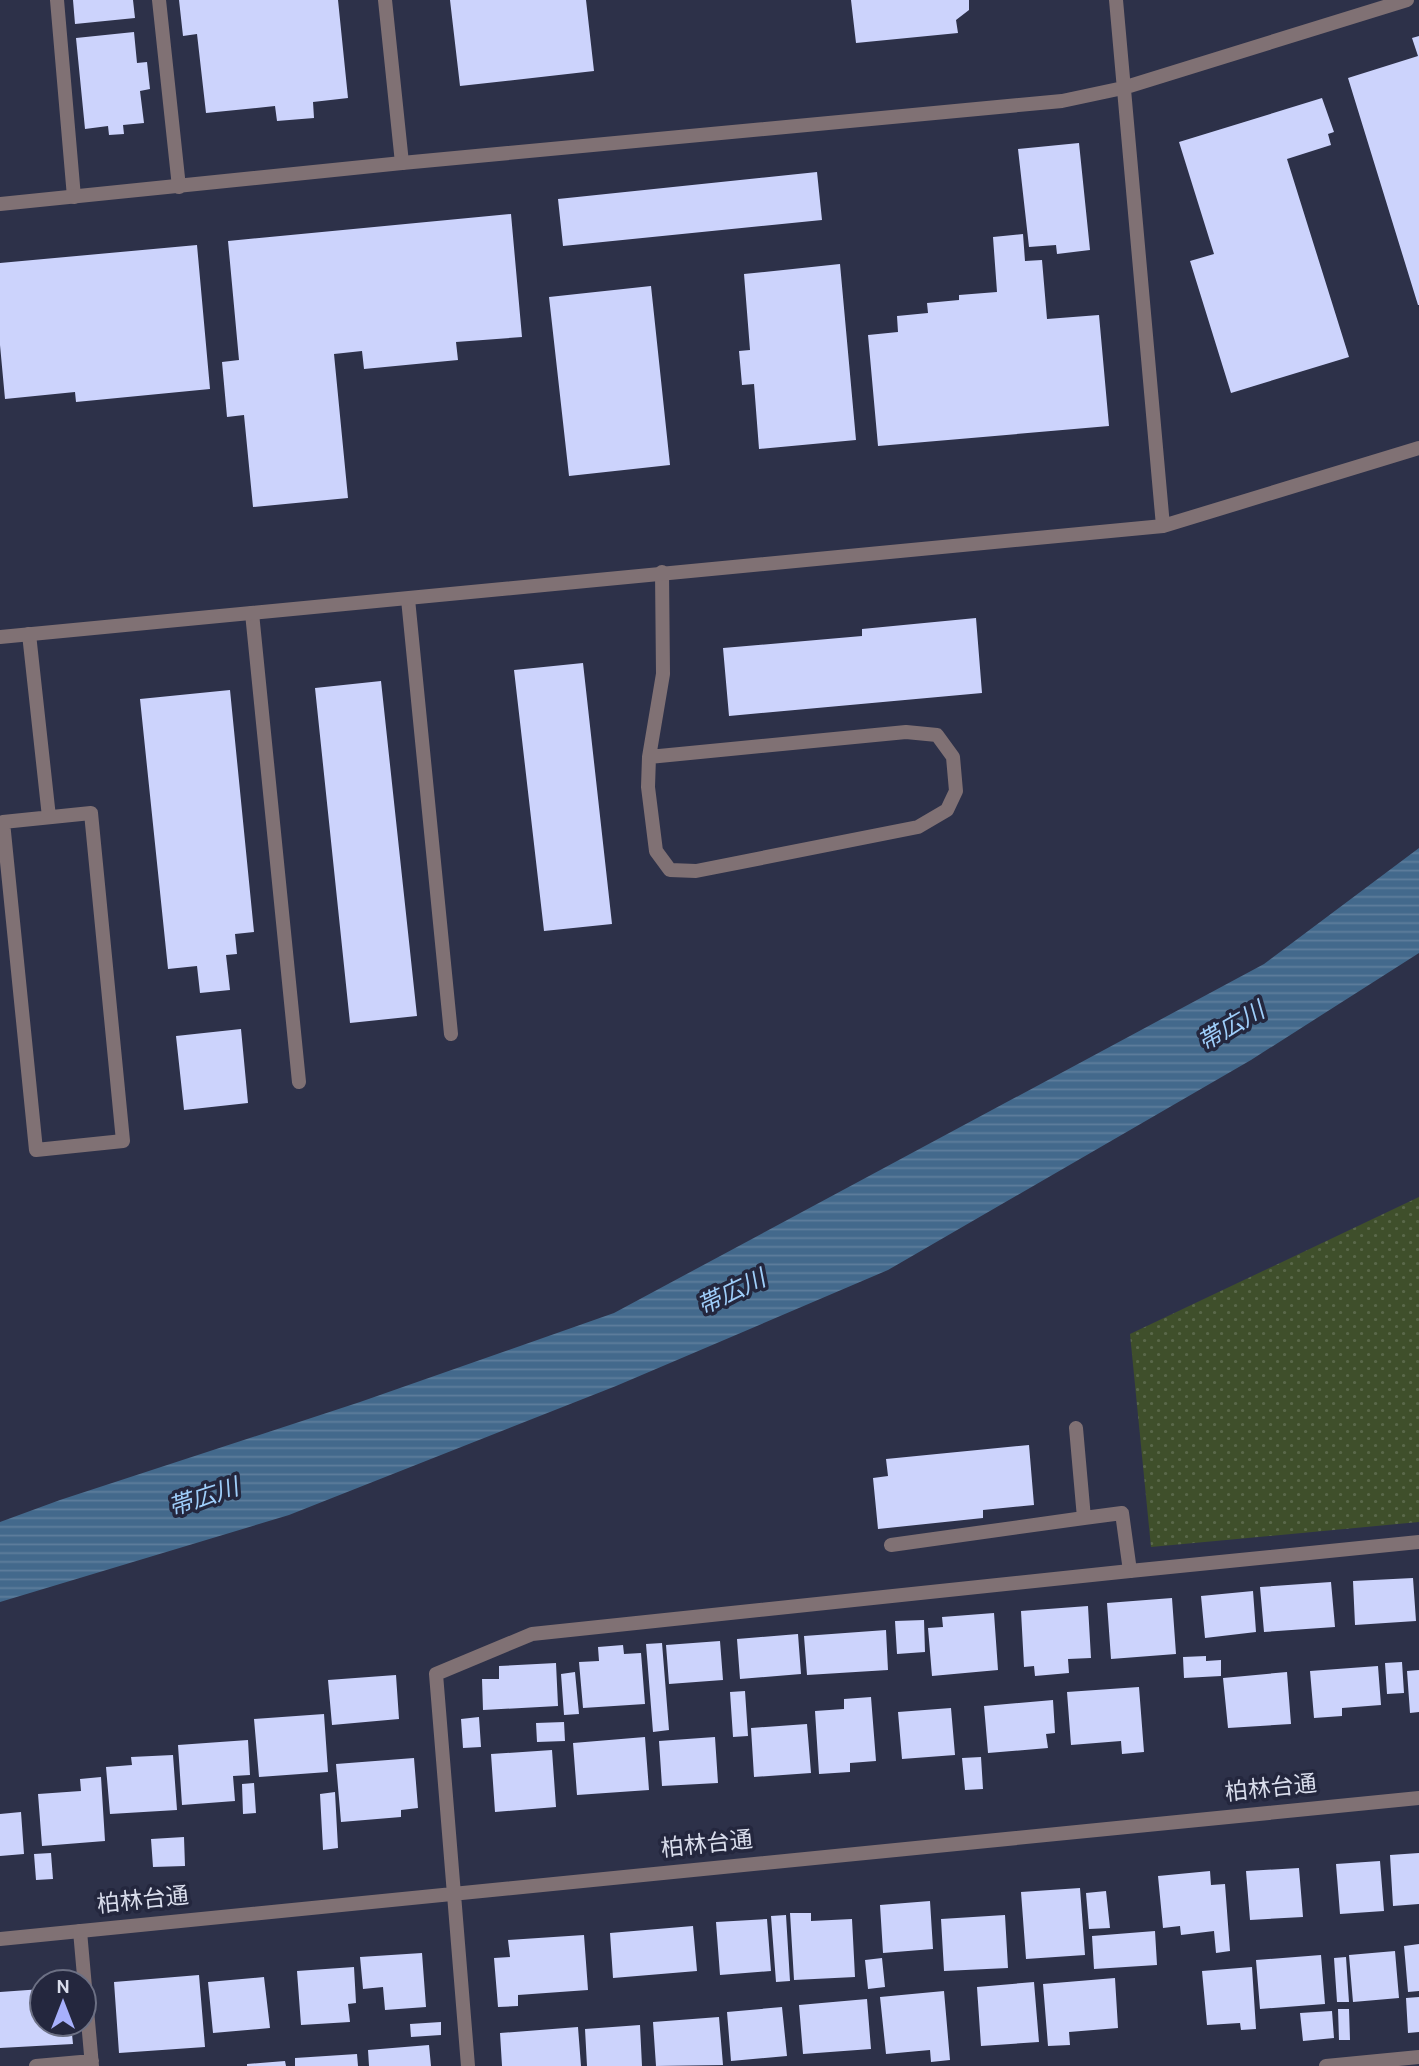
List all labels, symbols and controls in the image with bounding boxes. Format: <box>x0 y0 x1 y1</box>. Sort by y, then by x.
water label: 帯広川 <box>1193 996 1273 1059</box>
water label: 帯広川 <box>693 1264 774 1323</box>
water label: 帯広川 <box>165 1473 246 1524</box>
street label: 柏林台通 <box>1224 1771 1318 1809</box>
street label: 柏林台通 <box>660 1827 754 1865</box>
street label: 柏林台通 <box>96 1883 190 1921</box>
north arrow <box>28 1968 98 2038</box>
text: N <box>56 1976 70 2000</box>

